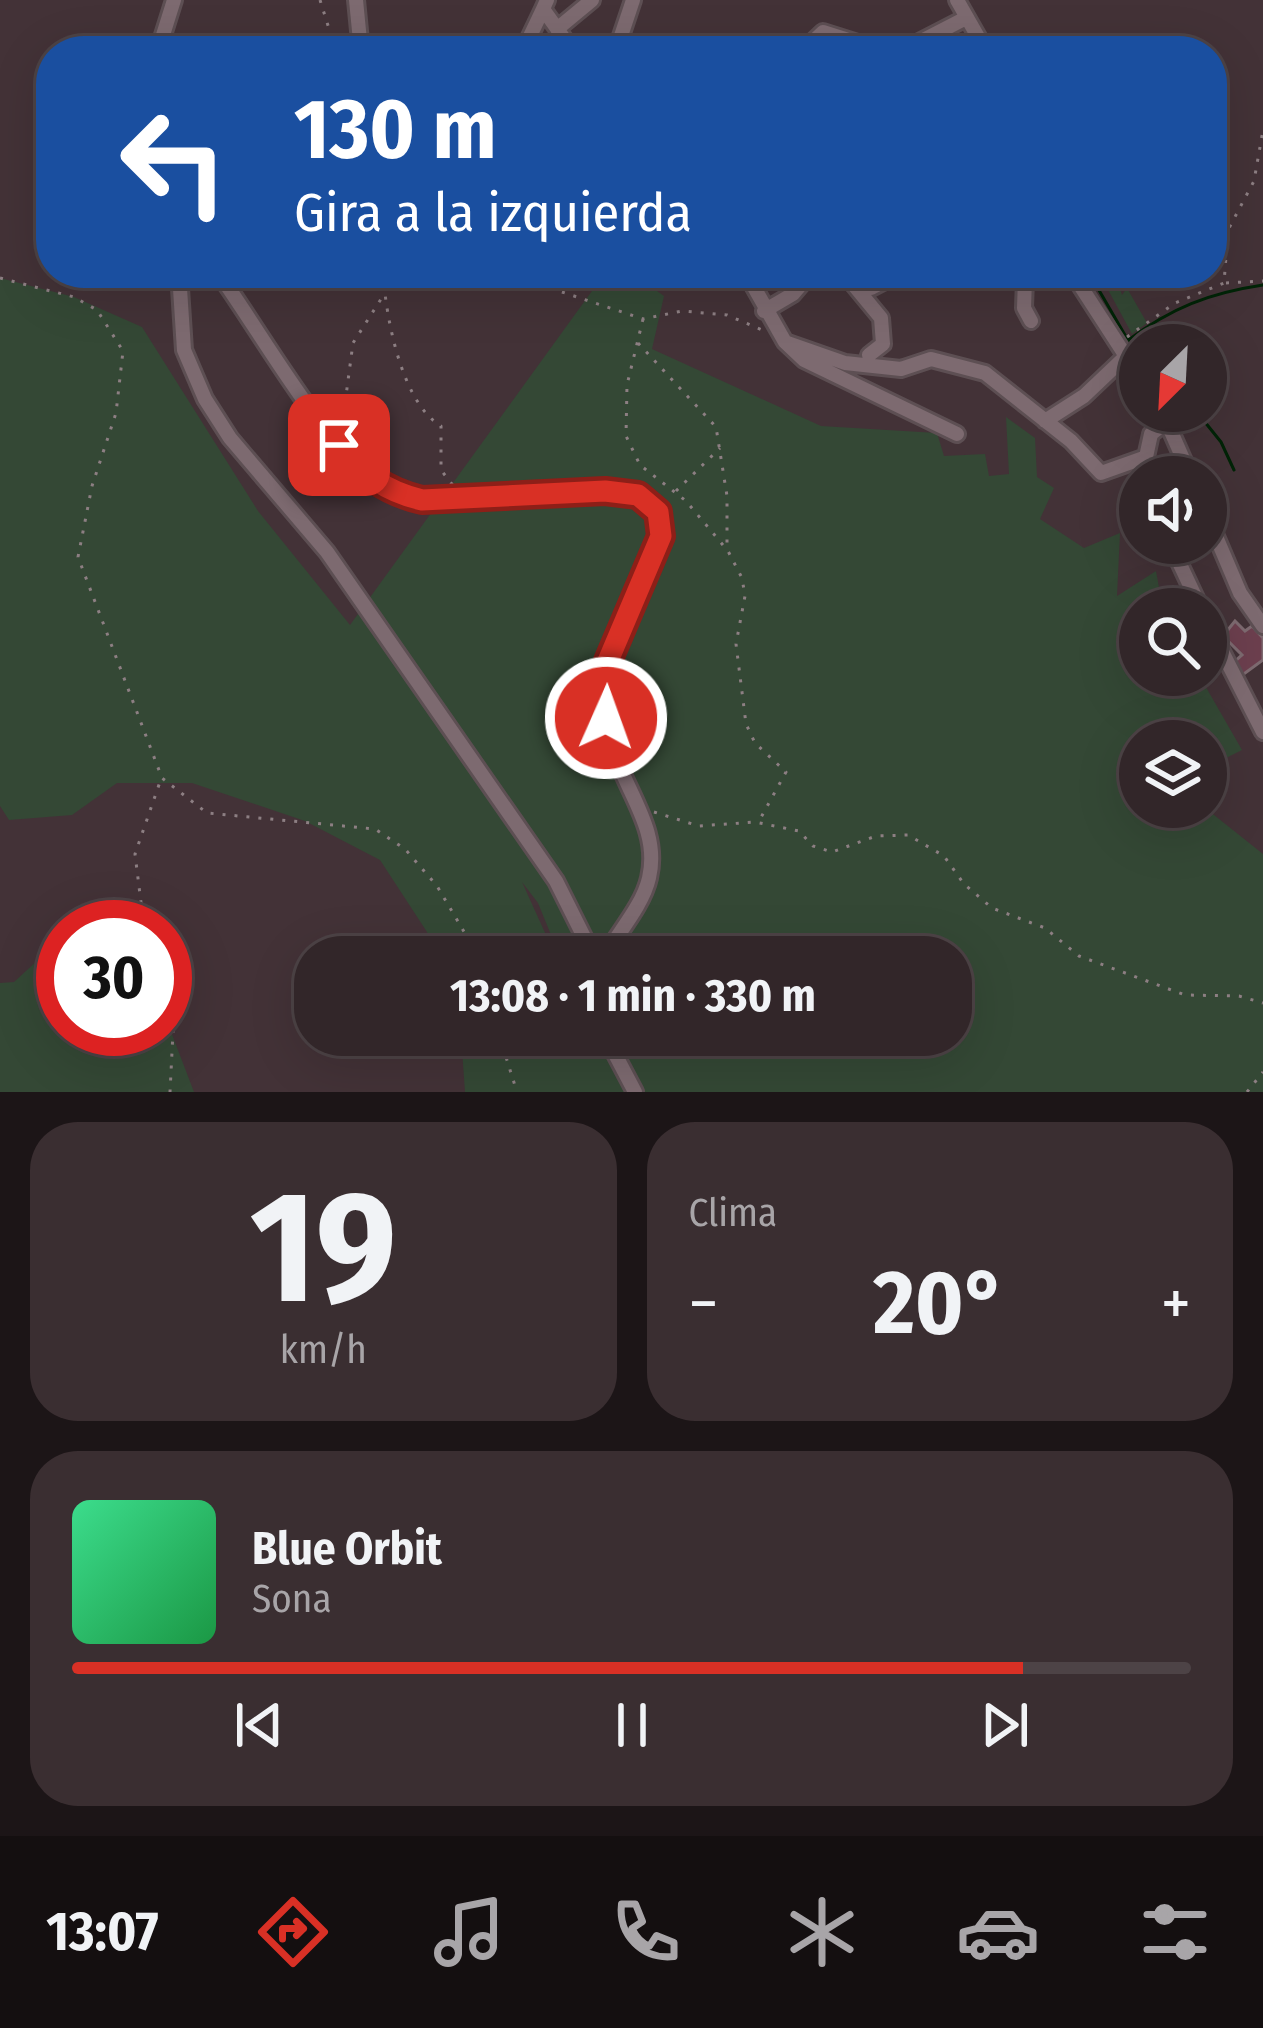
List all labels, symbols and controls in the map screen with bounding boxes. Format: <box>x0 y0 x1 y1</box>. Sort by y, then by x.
text: 130 m <box>294 79 497 180</box>
icon: left <box>96 84 252 240</box>
text: Gira a la izquierda <box>294 181 692 245</box>
north arrow <box>1119 324 1227 432</box>
map controls <box>1119 324 1227 828</box>
pin <box>288 394 390 496</box>
icon: arrive <box>306 412 372 478</box>
button: sound <box>1119 456 1227 564</box>
button: search <box>1119 588 1227 696</box>
position arrow <box>543 655 669 781</box>
button: layers <box>1119 720 1227 828</box>
speed limit sign: 30 <box>36 900 192 1056</box>
text: 13:08 · 1 min · 330 m <box>450 969 816 1023</box>
text: 19 <box>250 1155 397 1342</box>
text: Clima <box>689 1190 777 1236</box>
text: 20° <box>873 1249 1006 1357</box>
text: − <box>689 1264 718 1343</box>
text: + <box>1161 1264 1191 1343</box>
text: km/h <box>280 1327 367 1373</box>
text: Blue Orbit <box>252 1522 442 1576</box>
text: Sona <box>252 1576 332 1622</box>
icon: previous <box>226 1692 292 1758</box>
icon: pause <box>599 1692 665 1758</box>
icon: next <box>972 1692 1038 1758</box>
icon: directions <box>251 1890 335 1974</box>
icon: music <box>427 1890 511 1974</box>
icon: phone <box>604 1890 688 1974</box>
icon: climate <box>780 1890 864 1974</box>
icon: car <box>956 1890 1040 1974</box>
icon: filters <box>1133 1890 1217 1974</box>
text: 13:07 <box>46 1900 158 1964</box>

